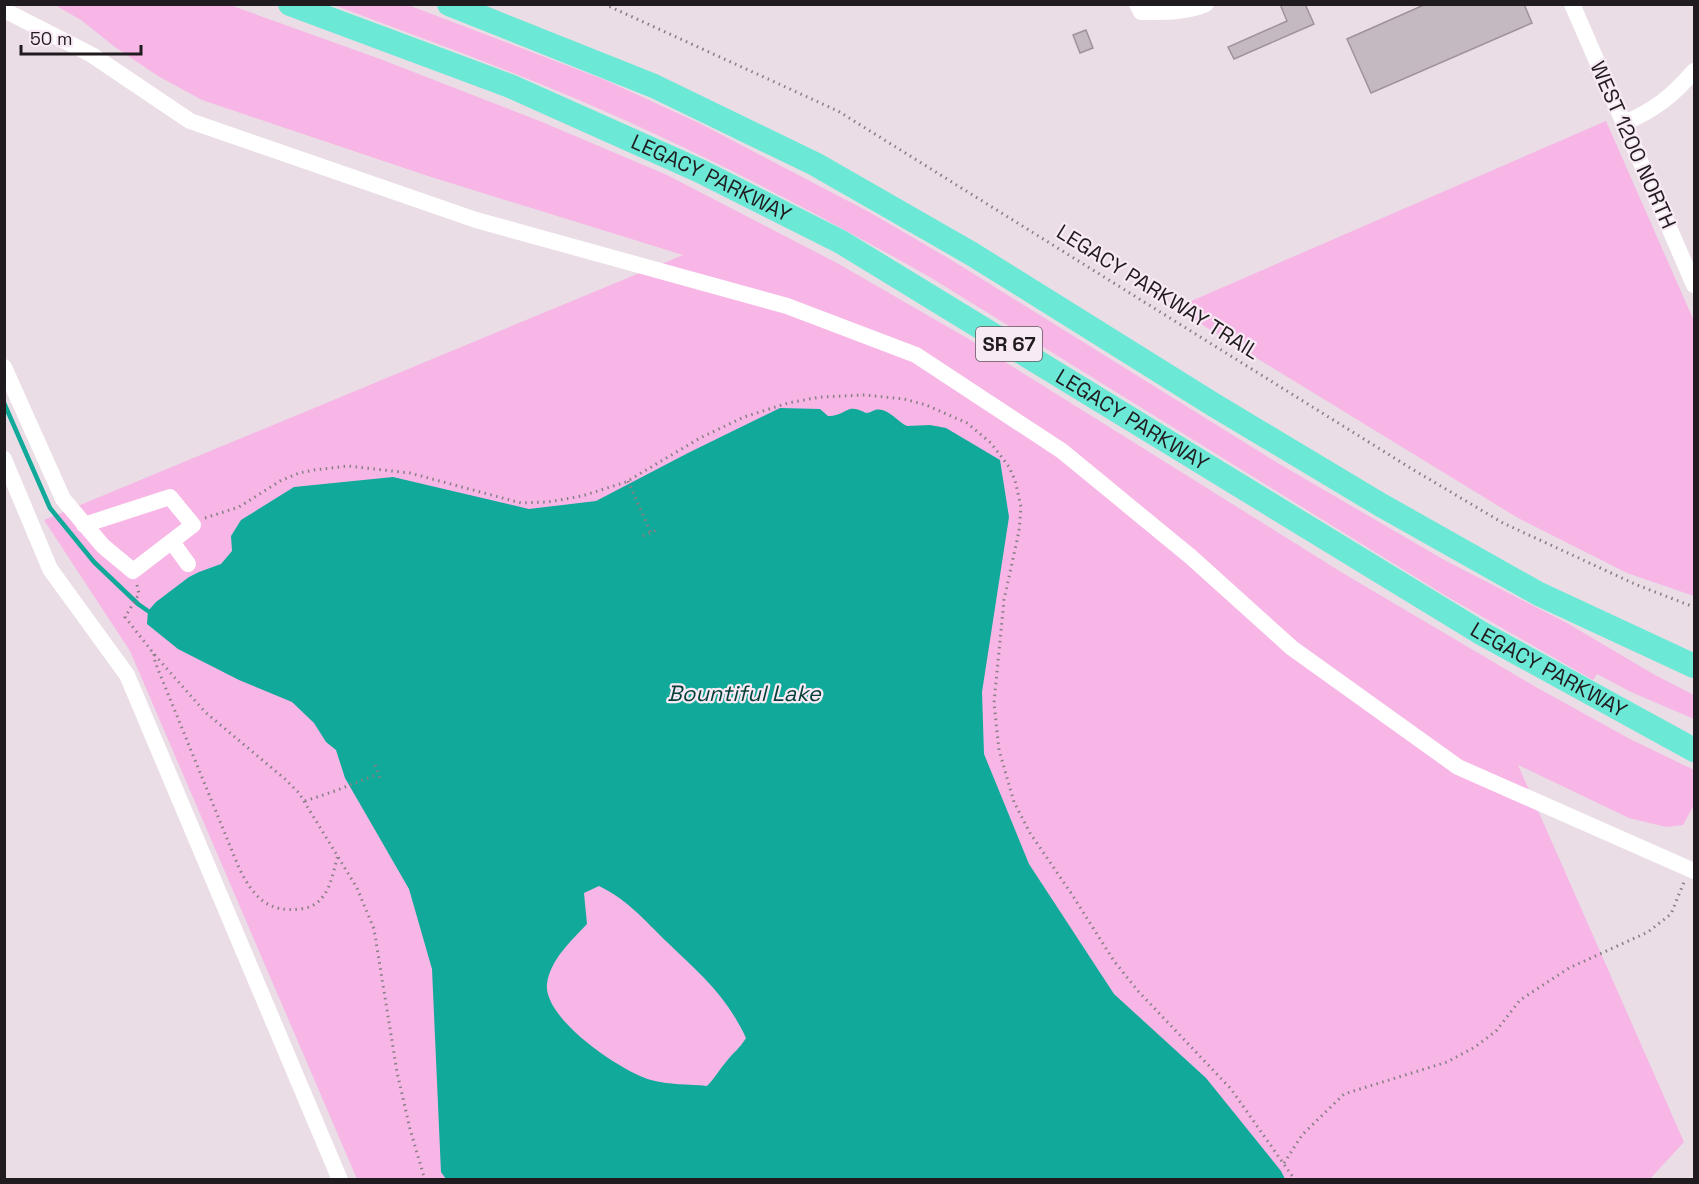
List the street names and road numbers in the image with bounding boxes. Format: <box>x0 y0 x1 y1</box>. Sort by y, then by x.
street label: WEST 1200 NORTH <box>1584 57 1683 233</box>
street label: LEGACY PARKWAY <box>627 128 796 228</box>
street label: LEGACY PARKWAY TRAIL <box>1052 218 1265 365</box>
road number: SR 67 <box>976 327 1042 361</box>
street label: LEGACY PARKWAY <box>1051 362 1214 477</box>
street label: LEGACY PARKWAY <box>1466 616 1632 724</box>

